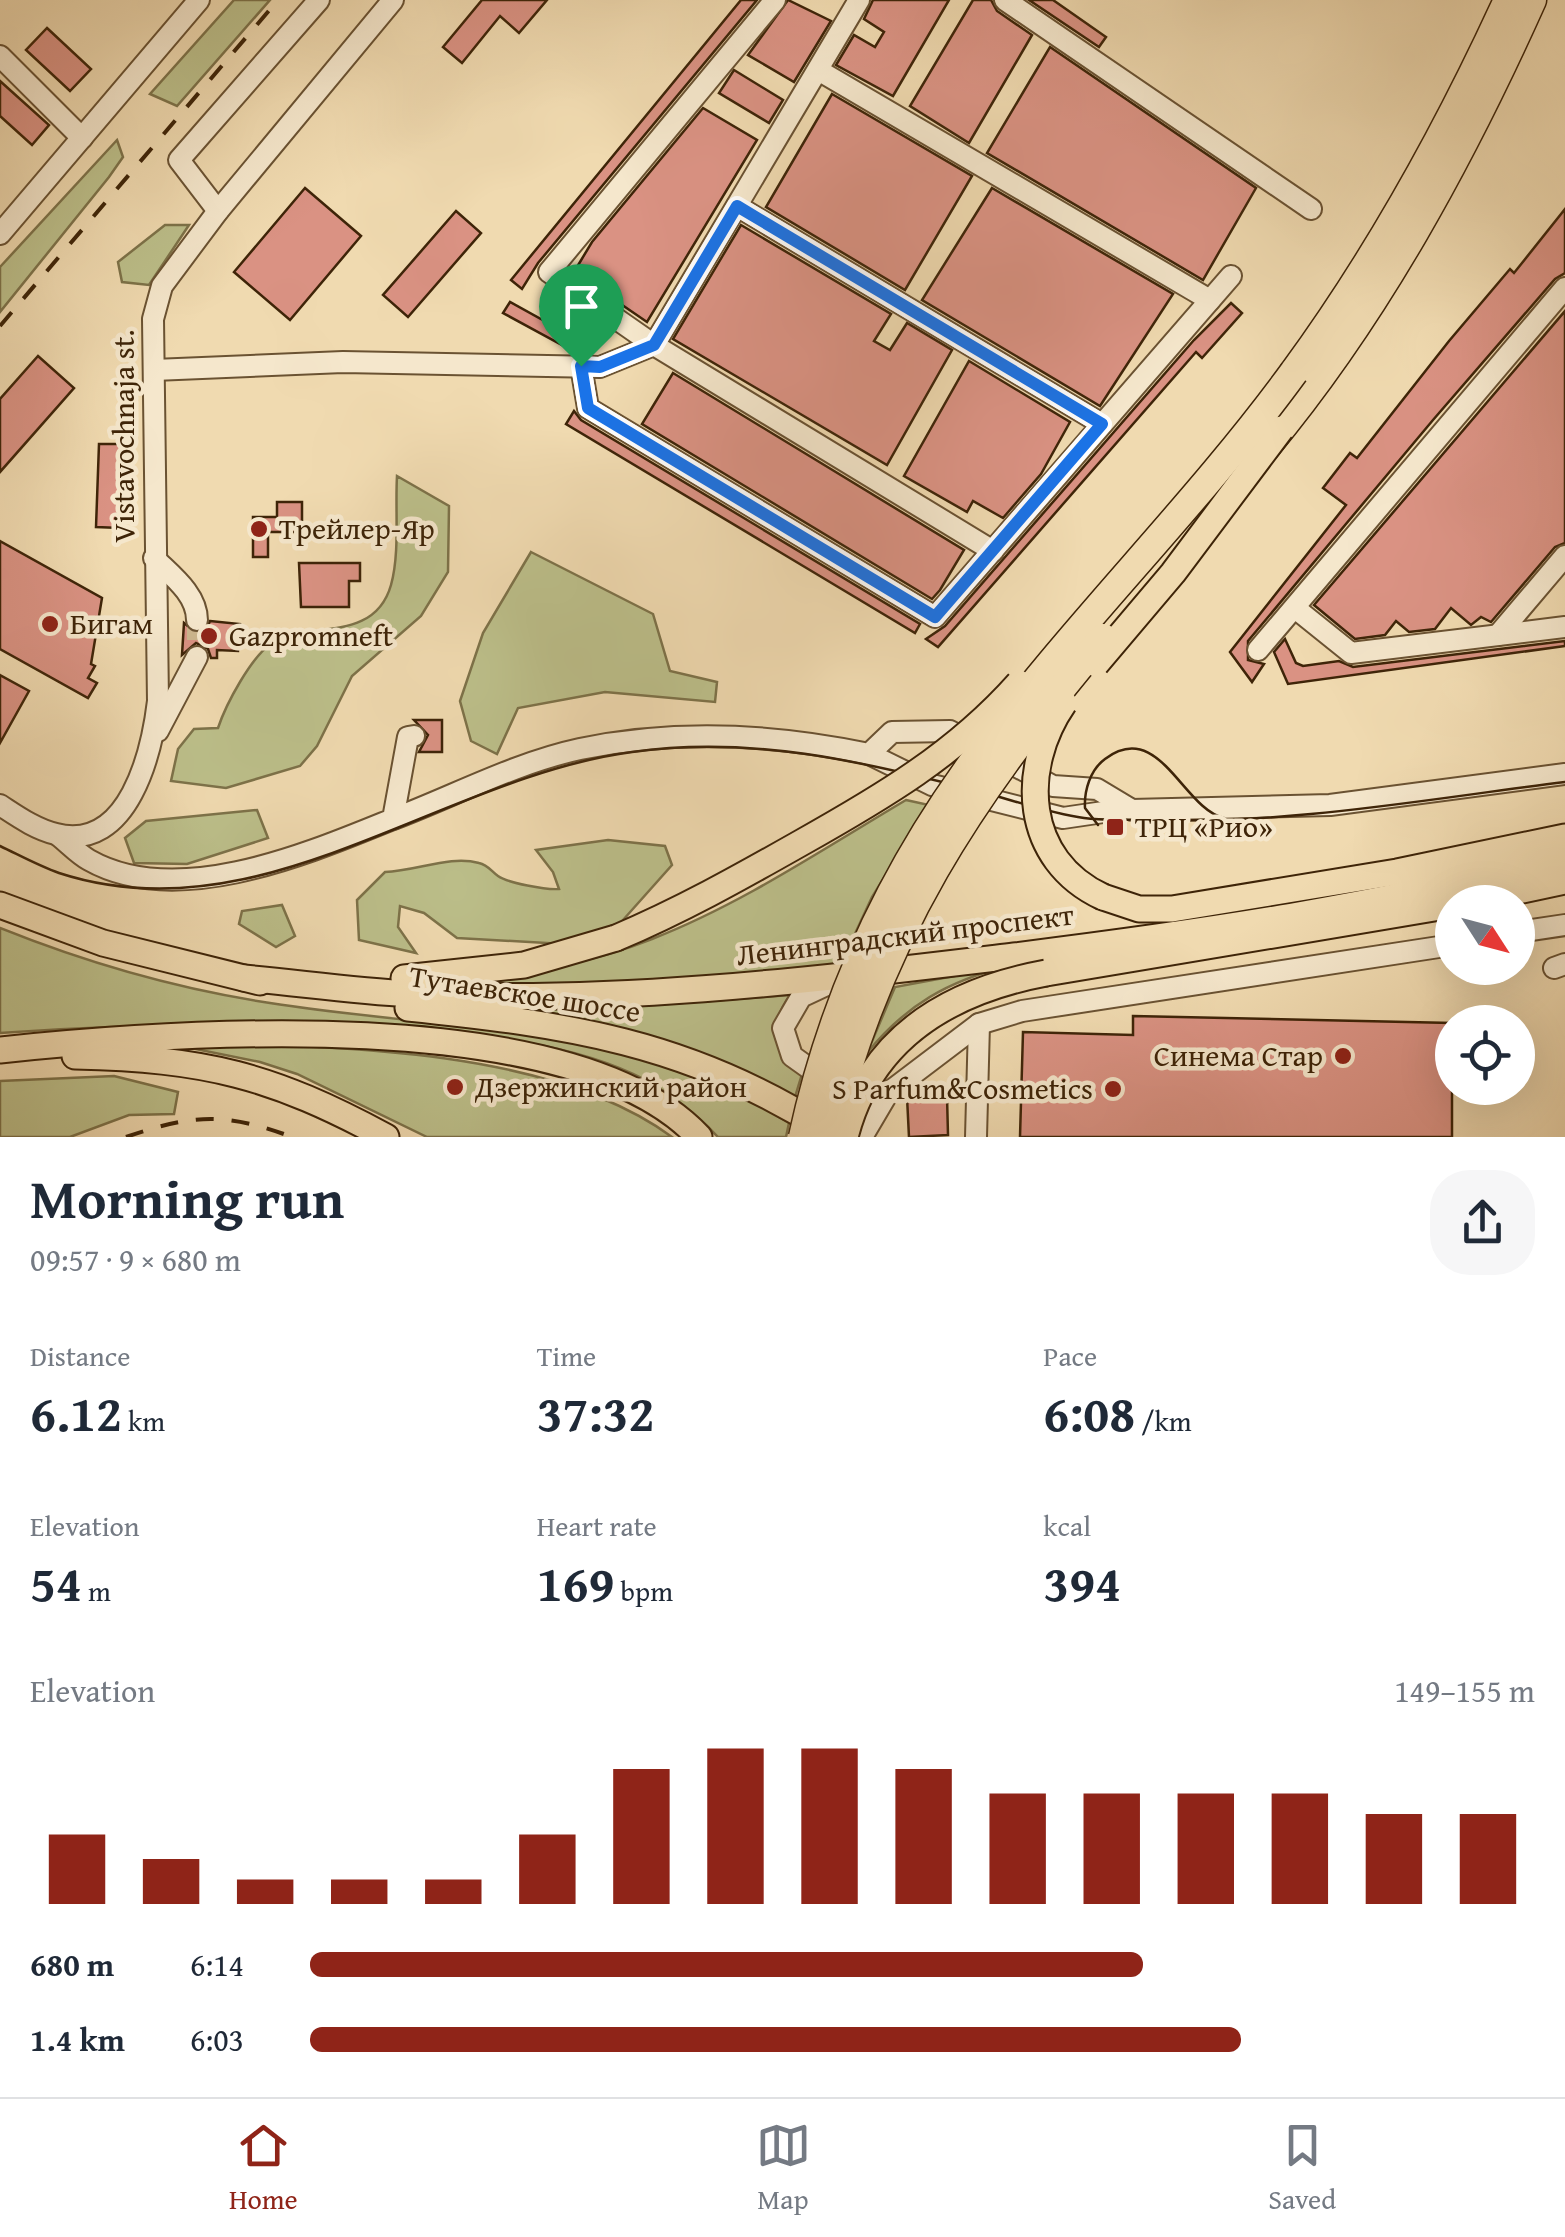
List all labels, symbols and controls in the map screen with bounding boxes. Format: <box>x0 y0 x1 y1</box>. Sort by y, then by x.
pin <box>539 264 624 367</box>
icon: arrive <box>554 279 609 334</box>
street label: Vistavochnaja st. <box>101 329 145 543</box>
place label: Трейлер-Яр <box>279 506 435 550</box>
marker: Трейлер-Яр <box>248 518 270 540</box>
place label: Бигам <box>70 601 153 645</box>
marker: Бигам <box>39 613 61 635</box>
place label: Gazpromneft <box>229 613 393 657</box>
marker: Gazpromneft <box>198 625 220 647</box>
place label: ТРЦ «Рио» <box>1135 804 1273 848</box>
marker: ТРЦ «Рио» <box>1104 816 1126 838</box>
north arrow <box>1435 885 1535 985</box>
map controls <box>1435 885 1535 1105</box>
street label: Ленинградский проспект <box>734 891 1077 977</box>
street label: Тутаевское шоссе <box>407 953 644 1033</box>
button: locate <box>1435 1005 1535 1105</box>
place label: Синема Стар <box>1154 1033 1323 1077</box>
marker: Синема Стар <box>1332 1045 1354 1067</box>
place label: Дзержинский район <box>474 1064 747 1108</box>
place label: S Parfum&Cosmetics <box>832 1066 1093 1110</box>
marker: Дзержинский район <box>444 1076 466 1098</box>
marker: S Parfum&Cosmetics <box>1102 1078 1124 1100</box>
text: Morning run <box>30 1158 344 1238</box>
button: share <box>1430 1170 1535 1275</box>
text: 09:57 · 9 × 680 m <box>30 1236 241 1283</box>
text: Distance <box>30 1335 130 1376</box>
text: Time <box>537 1335 596 1376</box>
text: Pace <box>1043 1335 1097 1376</box>
text: 6.12 <box>30 1376 122 1449</box>
text: 37:32 <box>537 1376 654 1449</box>
text: 6:08 <box>1043 1376 1135 1449</box>
text: km <box>122 1400 165 1441</box>
text: /km <box>1135 1400 1192 1441</box>
text: Elevation <box>30 1505 140 1546</box>
text: Heart rate <box>537 1505 657 1546</box>
text: kcal <box>1043 1505 1091 1546</box>
text: 54 <box>30 1546 82 1619</box>
text: 169 <box>537 1546 614 1619</box>
text: 394 <box>1043 1546 1121 1619</box>
text: m <box>82 1570 111 1611</box>
text: bpm <box>614 1570 673 1611</box>
text: Elevation <box>30 1667 155 1714</box>
text: 149–155 m <box>1394 1667 1535 1714</box>
text: 680 m <box>30 1941 114 1988</box>
text: 6:14 <box>190 1941 244 1988</box>
text: 1.4 km <box>30 2016 125 2063</box>
text: 6:03 <box>190 2016 244 2063</box>
tab: Home <box>229 2118 298 2219</box>
tab: Map <box>756 2118 811 2219</box>
tab: Saved <box>1268 2118 1336 2219</box>

